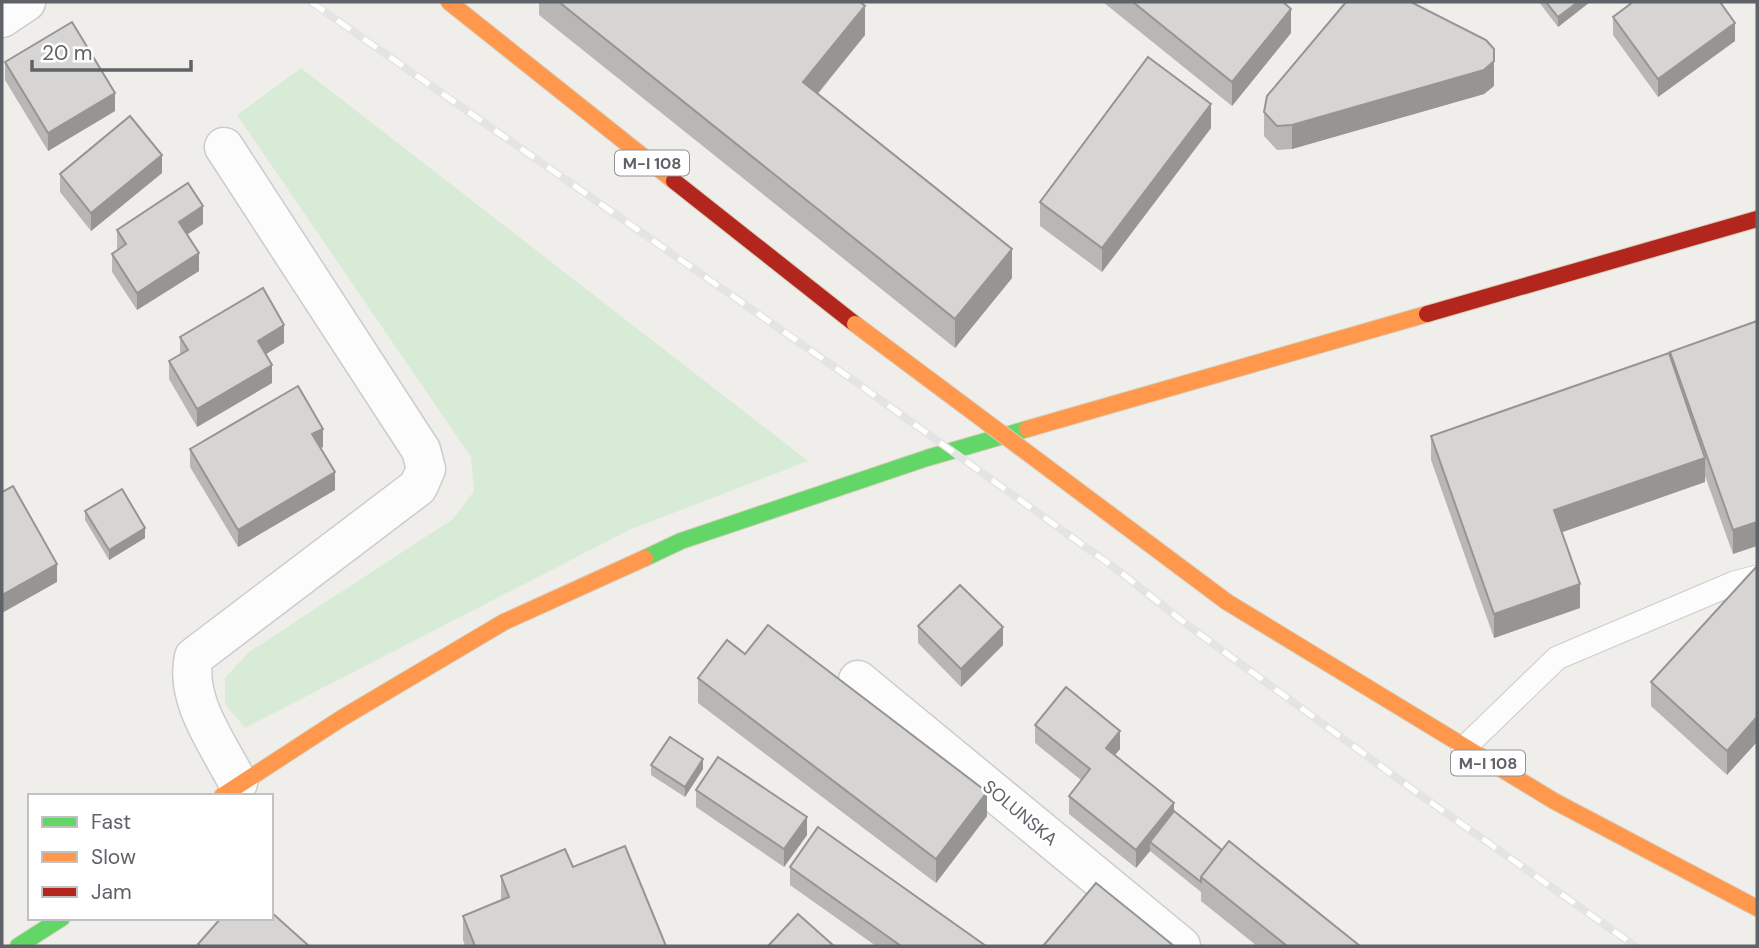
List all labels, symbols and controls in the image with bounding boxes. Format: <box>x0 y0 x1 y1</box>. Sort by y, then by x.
scale bar <box>32 28 191 72</box>
text: 20 m <box>42 39 93 67</box>
road number: M-I 108 <box>615 150 689 176</box>
road number: M-I 108 <box>1451 750 1525 776</box>
street label: SOLUNSKA <box>978 775 1062 851</box>
legend <box>28 794 273 920</box>
text: Fast <box>91 808 131 836</box>
text: Slow <box>91 843 136 871</box>
text: Jam <box>91 878 132 906</box>

